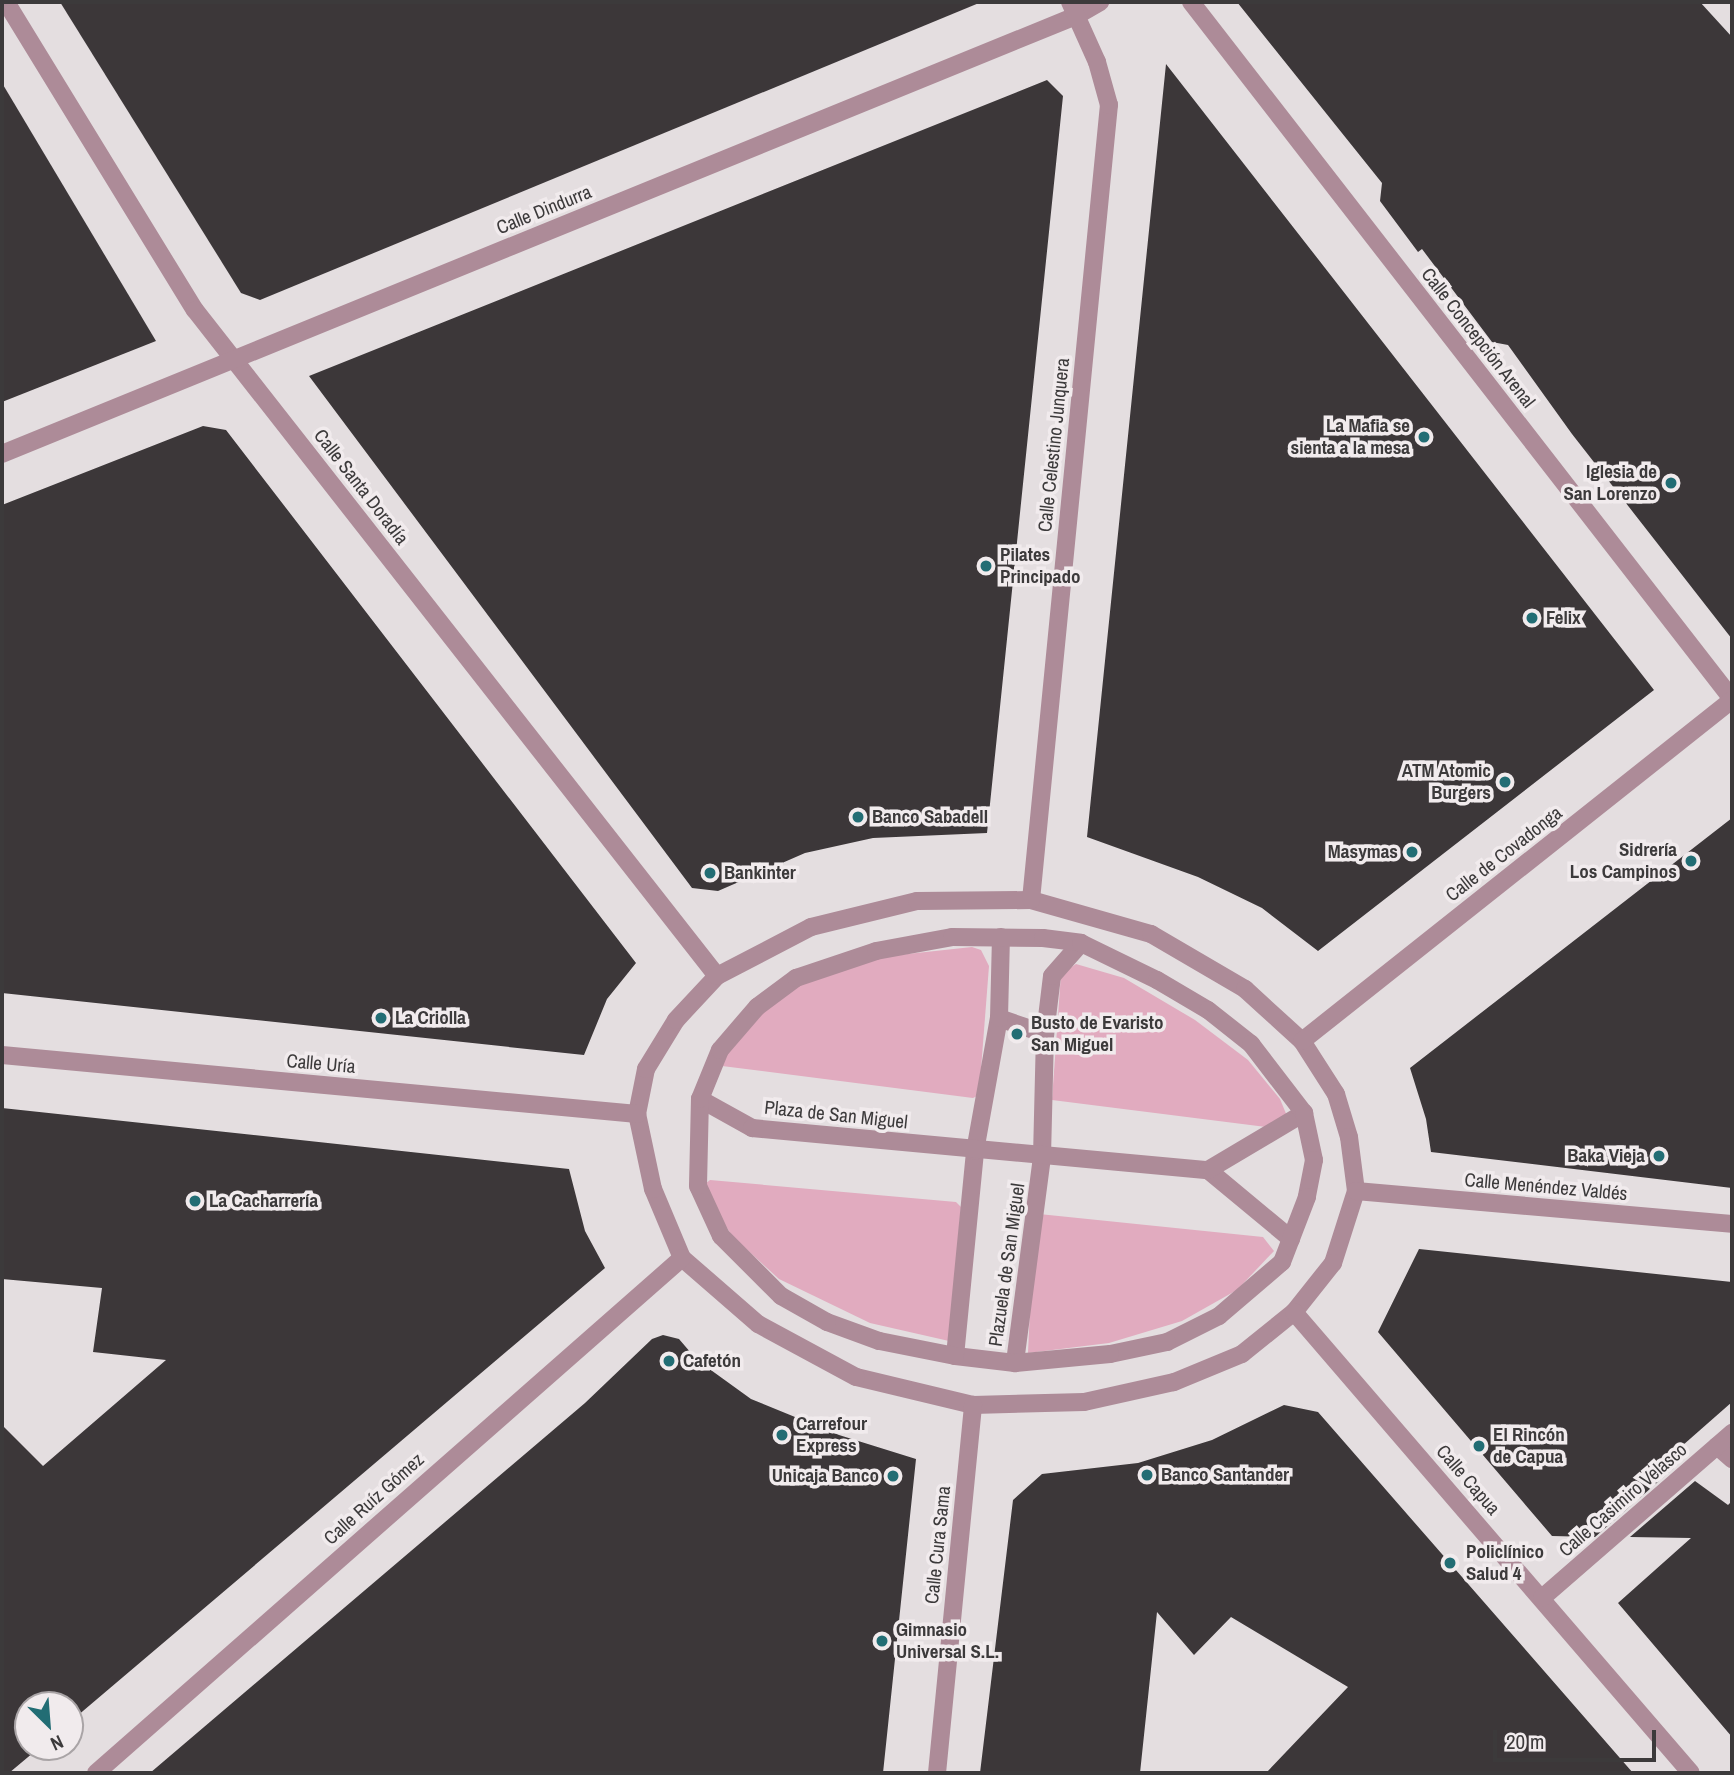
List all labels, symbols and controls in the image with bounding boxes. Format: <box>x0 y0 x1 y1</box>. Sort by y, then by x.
street label: Calle Dindurra <box>493 181 595 239</box>
street label: Calle Concepción Arenal <box>1416 263 1540 413</box>
street label: Calle Celestino Junquera <box>1034 357 1074 533</box>
place label: La Mafia se sienta a la mesa <box>1290 415 1410 459</box>
street label: Calle Santa Doradía <box>309 425 413 549</box>
marker: La Mafia se sienta a la mesa <box>1416 429 1432 445</box>
place label: Iglesia de San Lorenzo <box>1564 461 1657 505</box>
marker: Iglesia de San Lorenzo <box>1663 475 1679 491</box>
place label: Pilates Principado <box>1000 544 1081 588</box>
marker: Pilates Principado <box>978 558 994 574</box>
place label: Felix <box>1546 607 1581 629</box>
marker: Felix <box>1524 610 1540 626</box>
place label: ATM Atomic Burgers <box>1401 760 1491 804</box>
marker: ATM Atomic Burgers <box>1497 774 1513 790</box>
street label: Calle de Covadonga <box>1441 802 1567 906</box>
place label: Banco Sabadell <box>872 806 988 828</box>
marker: Banco Sabadell <box>850 809 866 825</box>
place label: Sidrería Los Campinos <box>1570 839 1677 883</box>
place label: Masymas <box>1328 841 1398 863</box>
marker: Masymas <box>1404 844 1420 860</box>
marker: Sidrería Los Campinos <box>1683 853 1699 869</box>
place label: Bankinter <box>724 862 796 884</box>
marker: Bankinter <box>702 865 718 881</box>
place label: La Criolla <box>395 1007 466 1029</box>
marker: La Criolla <box>373 1010 389 1026</box>
place label: Busto de Evaristo San Miguel <box>1031 1012 1163 1056</box>
marker: Busto de Evaristo San Miguel <box>1009 1026 1025 1042</box>
street label: Calle Uría <box>286 1050 356 1078</box>
street label: Plaza de San Miguel <box>763 1096 909 1134</box>
place label: Baka Vieja <box>1567 1145 1645 1167</box>
marker: Baka Vieja <box>1651 1148 1667 1164</box>
street label: Calle Menéndez Valdés <box>1464 1169 1628 1205</box>
street label: Plazuela de San Miguel <box>984 1182 1030 1348</box>
place label: La Cacharrería <box>209 1190 318 1212</box>
marker: La Cacharrería <box>187 1193 203 1209</box>
place label: Cafetón <box>683 1350 741 1372</box>
marker: Cafetón <box>661 1353 677 1369</box>
place label: Carrefour Express <box>796 1413 867 1457</box>
place label: El Rincón de Capua <box>1493 1424 1565 1468</box>
marker: Carrefour Express <box>774 1427 790 1443</box>
marker: El Rincón de Capua <box>1471 1438 1487 1454</box>
street label: Calle Casimiro Velasco <box>1554 1438 1692 1562</box>
street label: Calle Capua <box>1431 1440 1505 1520</box>
street label: Calle Ruíz Gómez <box>319 1448 429 1550</box>
place label: Banco Santander <box>1161 1464 1289 1486</box>
place label: Unicaja Banco <box>772 1465 879 1487</box>
marker: Banco Santander <box>1139 1467 1155 1483</box>
marker: Unicaja Banco <box>885 1468 901 1484</box>
street label: Calle Cura Sama <box>920 1485 956 1605</box>
place label: Policlínico Salud 4 <box>1466 1541 1544 1585</box>
marker: Policlínico Salud 4 <box>1440 1553 1460 1573</box>
place label: Gimnasio Universal S.L. <box>896 1619 999 1663</box>
marker: Gimnasio Universal S.L. <box>874 1633 890 1649</box>
north arrow <box>14 1691 84 1761</box>
scale bar <box>1496 1716 1659 1760</box>
text: 20 m <box>1506 1727 1544 1756</box>
text: N <box>46 1729 68 1757</box>

